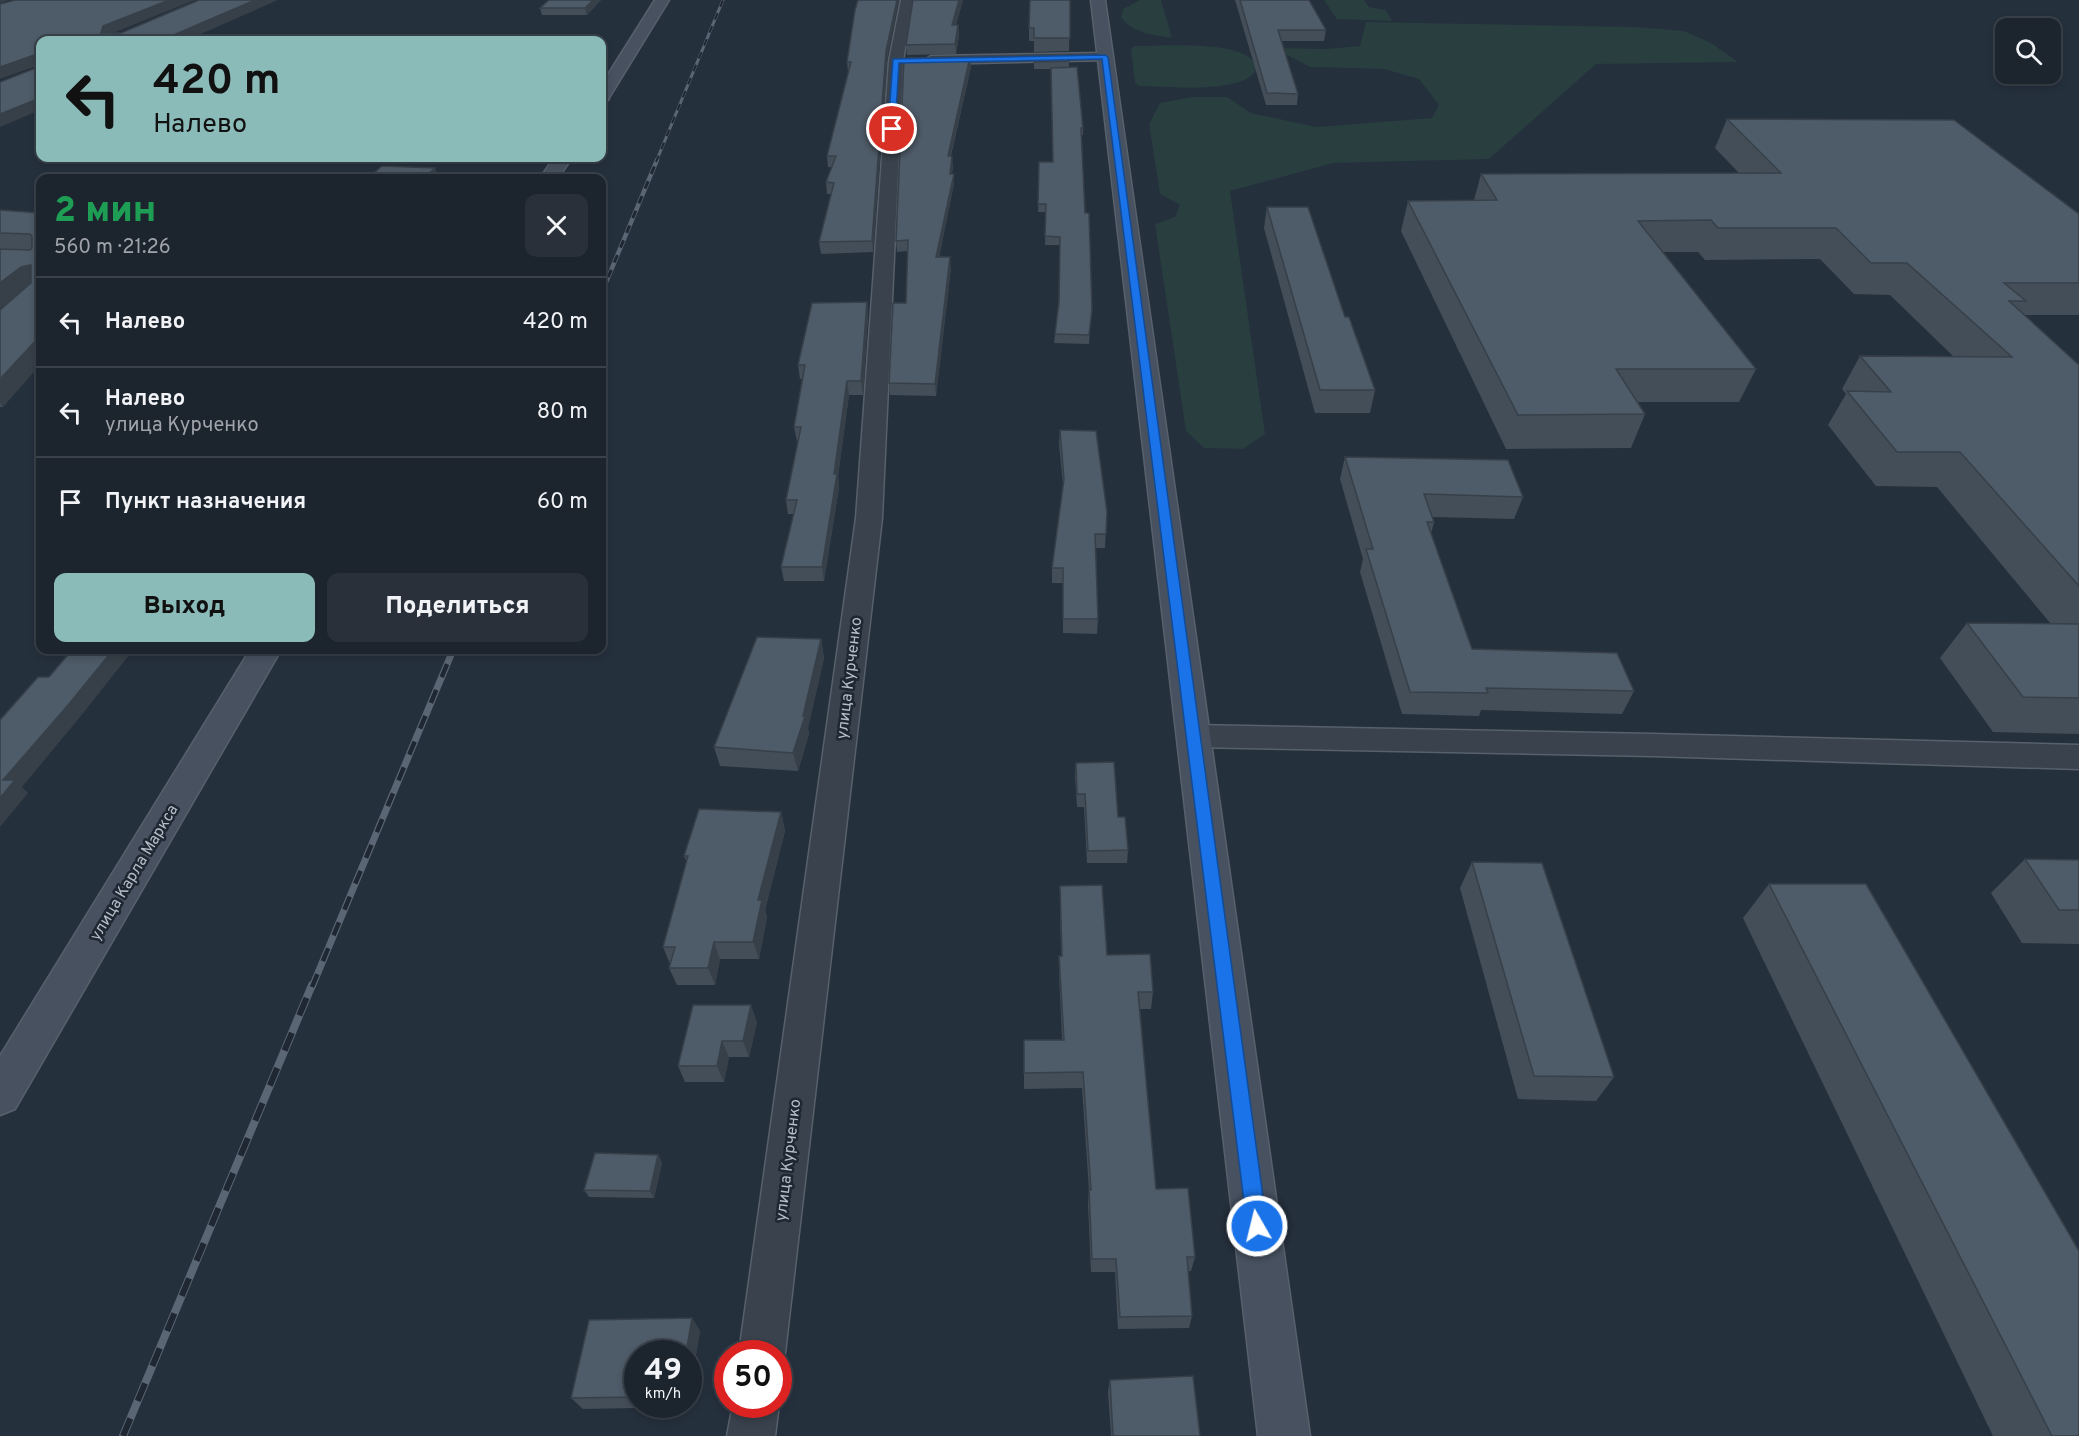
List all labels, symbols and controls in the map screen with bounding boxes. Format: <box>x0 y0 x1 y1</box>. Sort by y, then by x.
map controls <box>1995 18 2061 84</box>
button: search <box>1995 18 2061 84</box>
text: 420 m <box>153 56 281 109</box>
icon: left <box>54 60 132 138</box>
pin <box>866 103 917 154</box>
text: Налево <box>153 108 247 142</box>
icon: arrive <box>875 112 908 145</box>
text: 2 мин <box>54 189 156 235</box>
button: close <box>525 194 588 257</box>
text: 560 m · 21:26 <box>54 235 171 261</box>
icon: left <box>54 306 87 339</box>
text: Налево <box>105 309 185 336</box>
text: 420 m <box>523 309 588 336</box>
text: Налево <box>105 386 185 413</box>
icon: left <box>54 396 87 429</box>
text: 80 m <box>537 399 588 426</box>
text: улица Курченко <box>105 413 259 439</box>
icon: arrive <box>54 486 87 519</box>
text: Пункт назначения <box>105 489 306 516</box>
text: 60 m <box>537 489 588 516</box>
button: Выход <box>54 573 315 642</box>
button: Поделиться <box>327 573 588 642</box>
street label: улица Курченко <box>833 616 867 740</box>
street label: улица Карла Маркса <box>86 801 183 945</box>
street label: улица Курченко <box>772 1098 806 1222</box>
position arrow <box>1225 1194 1289 1258</box>
speed limit sign: 50 <box>714 1340 792 1418</box>
text: 49 <box>644 1353 682 1390</box>
text: km/h <box>645 1385 681 1404</box>

